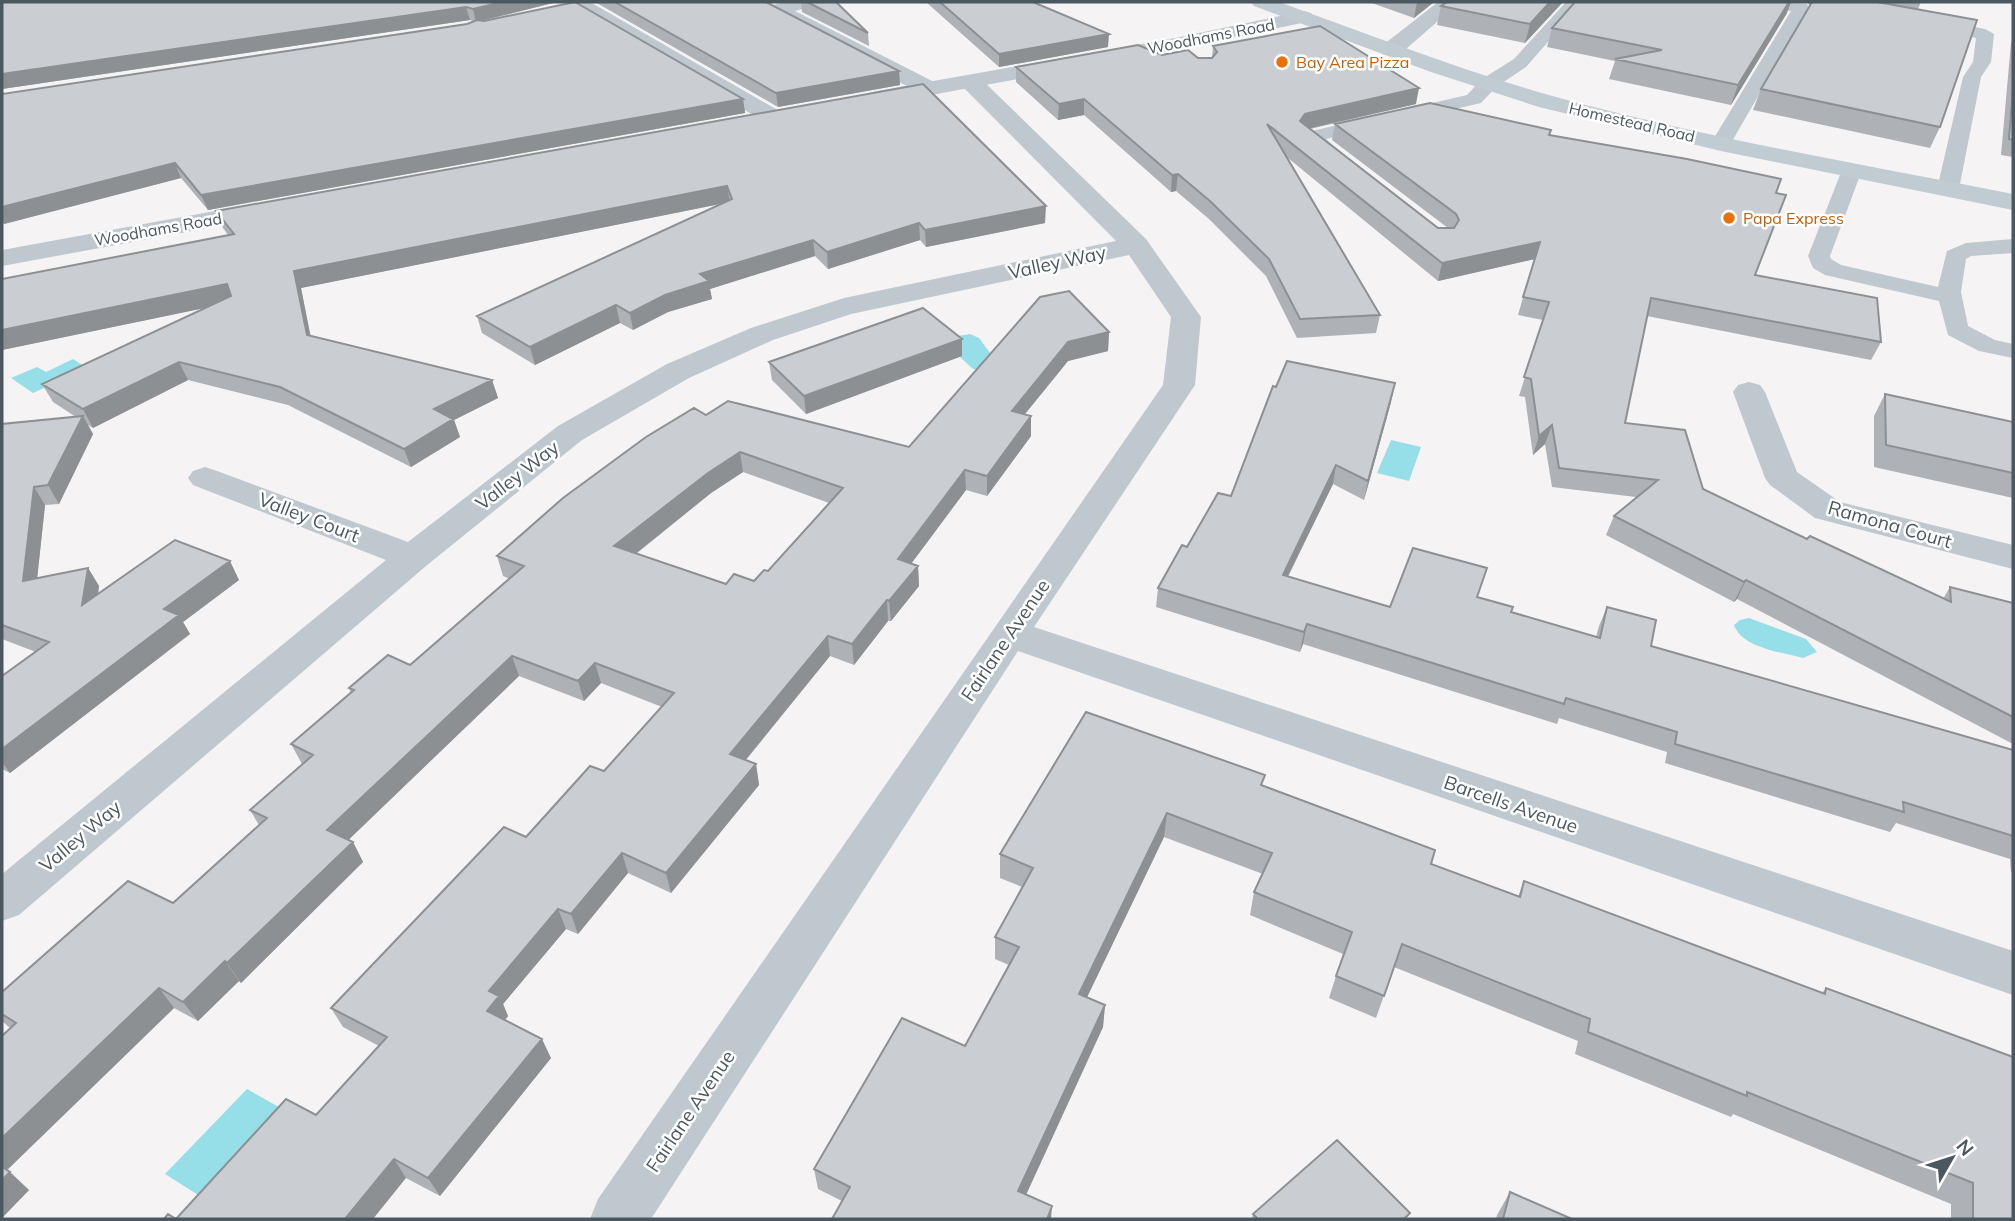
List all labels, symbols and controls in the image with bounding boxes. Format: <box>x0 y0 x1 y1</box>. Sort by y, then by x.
street label: Woodhams Road <box>1146 14 1276 58</box>
place label: Bay Area Pizza <box>1296 52 1409 72</box>
marker: Bay Area Pizza <box>1274 54 1290 70</box>
street label: Homestead Road <box>1567 98 1697 146</box>
street label: Woodhams Road <box>93 208 223 250</box>
place label: Papa Express <box>1743 208 1844 228</box>
marker: Papa Express <box>1721 210 1737 226</box>
street label: Valley Way <box>1006 240 1108 284</box>
street label: Valley Way <box>470 435 564 515</box>
street label: Valley Court <box>255 487 363 547</box>
street label: Ramona Court <box>1825 495 1955 553</box>
street label: Fairlane Avenue <box>955 575 1055 705</box>
street label: Barcells Avenue <box>1441 770 1581 838</box>
street label: Valley Way <box>34 795 126 877</box>
street label: Fairlane Avenue <box>640 1046 740 1176</box>
north arrow <box>1917 1123 1987 1193</box>
text: N <box>1951 1134 1979 1160</box>

